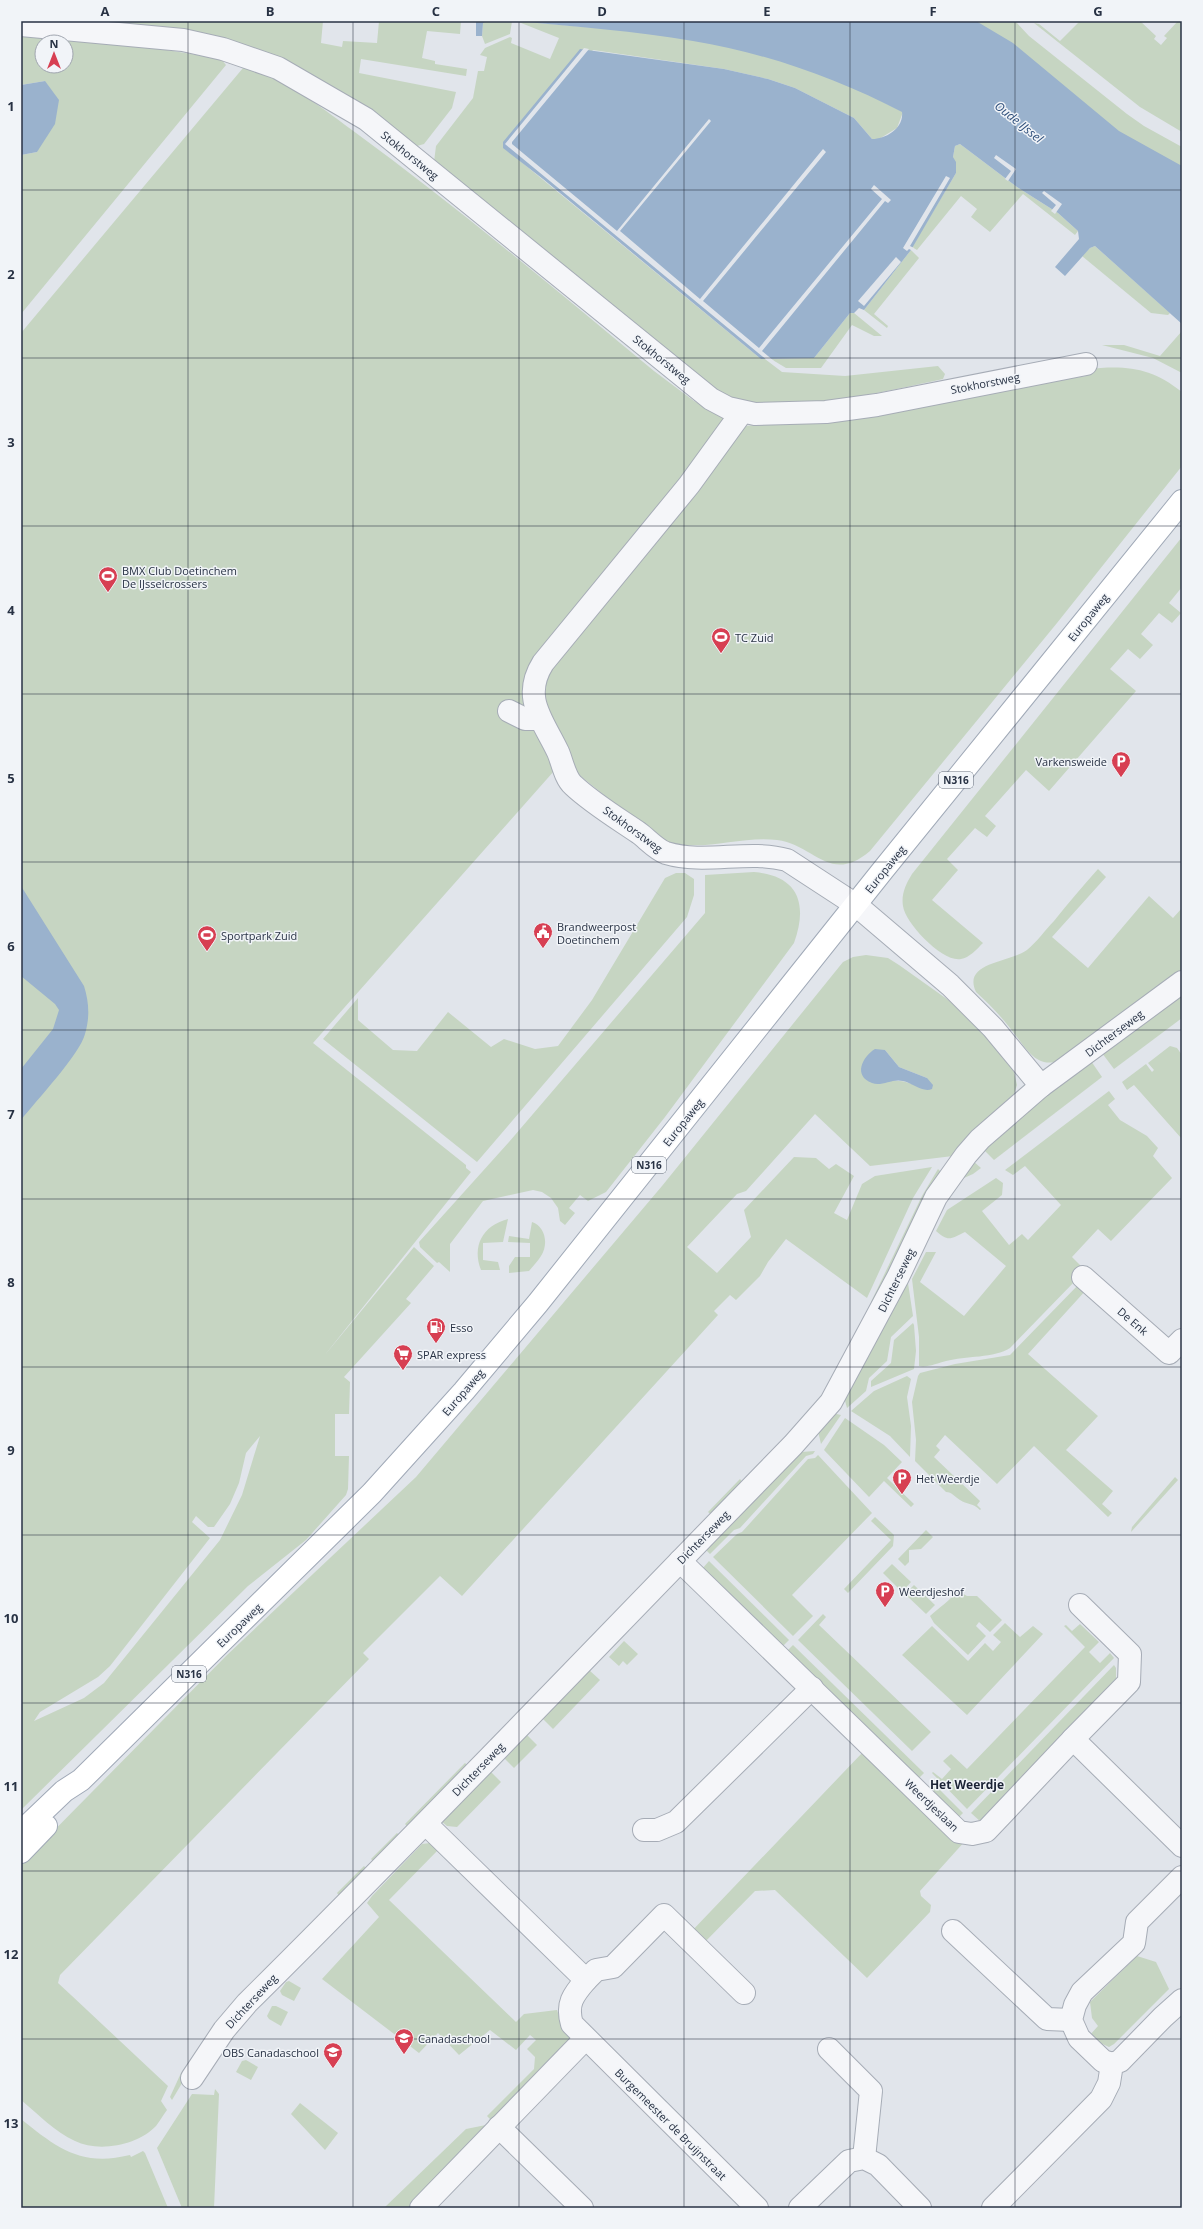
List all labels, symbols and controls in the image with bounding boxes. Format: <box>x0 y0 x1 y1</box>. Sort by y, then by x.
text: A <box>101 2 110 20</box>
text: B <box>266 2 275 20</box>
text: C <box>432 2 440 20</box>
text: D <box>597 2 607 20</box>
text: E <box>763 2 771 20</box>
text: F <box>929 2 937 20</box>
text: G <box>1093 2 1103 20</box>
north arrow <box>34 34 74 74</box>
text: N <box>50 36 58 51</box>
text: 1 <box>7 97 15 115</box>
water label: Oude IJssel <box>991 97 1047 147</box>
street label: Stokhorstweg <box>378 127 442 183</box>
text: 2 <box>7 265 15 283</box>
street label: Stokhorstweg <box>630 331 694 387</box>
street label: Stokhorstweg <box>949 369 1021 397</box>
text: 3 <box>7 433 15 451</box>
place label: BMX Club Doetinchem De IJsselcrossers <box>122 563 237 591</box>
sports icon: BMX Club Doetinchem De IJsselcrossers <box>97 565 119 593</box>
street label: Europaweg <box>1064 590 1112 644</box>
text: 4 <box>7 601 15 619</box>
sports icon: TC Zuid <box>710 626 732 654</box>
place label: TC Zuid <box>735 630 773 645</box>
parking icon: Varkensweide <box>1110 750 1132 778</box>
place label: Varkensweide <box>1036 754 1107 769</box>
text: 5 <box>7 769 15 787</box>
road number: N316 <box>939 772 973 788</box>
street label: Stokhorstweg <box>600 802 666 856</box>
street label: Europaweg <box>861 842 909 896</box>
place label: Brandweerpost Doetinchem <box>557 919 636 947</box>
public building icon: Brandweerpost Doetinchem <box>532 921 554 949</box>
sports icon: Sportpark Zuid <box>196 924 218 952</box>
place label: Sportpark Zuid <box>221 928 297 943</box>
text: 6 <box>7 937 15 955</box>
street label: Dichterseweg <box>1082 1006 1146 1060</box>
street label: Europaweg <box>659 1095 707 1149</box>
text: 7 <box>7 1105 15 1123</box>
road number: N316 <box>632 1157 666 1173</box>
street label: Dichterseweg <box>874 1245 918 1315</box>
text: 8 <box>7 1273 15 1291</box>
street label: De Enk <box>1115 1304 1152 1338</box>
fuel station icon: Esso <box>425 1316 447 1344</box>
place label: Esso <box>450 1320 474 1335</box>
supermarket icon: SPAR express <box>392 1343 414 1371</box>
place label: SPAR express <box>417 1347 486 1362</box>
street label: Europaweg <box>438 1365 488 1419</box>
text: 9 <box>7 1441 15 1459</box>
parking icon: Het Weerdje <box>891 1467 913 1495</box>
place label: Het Weerdje <box>916 1471 980 1486</box>
street label: Dichterseweg <box>673 1507 733 1567</box>
parking icon: Weerdjeshof <box>874 1580 896 1608</box>
place label: Weerdjeshof <box>899 1584 965 1599</box>
street label: Europaweg <box>213 1600 265 1650</box>
text: 10 <box>4 1609 18 1627</box>
road number: N316 <box>172 1666 206 1682</box>
street label: Dichterseweg <box>448 1739 508 1799</box>
street label: Weerdjeslaan <box>902 1775 962 1835</box>
district label: Het Weerdje <box>930 1776 1004 1793</box>
text: 11 <box>4 1777 18 1795</box>
text: 12 <box>4 1945 19 1963</box>
street label: Dichterseweg <box>222 1970 280 2032</box>
school or university icon: Canadaschool <box>393 2027 415 2055</box>
place label: Canadaschool <box>418 2031 490 2046</box>
school or university icon: OBS Canadaschool <box>322 2041 344 2069</box>
place label: OBS Canadaschool <box>222 2045 319 2060</box>
street label: Burgemeester de Bruijnstraat <box>612 2065 730 2183</box>
text: 13 <box>4 2114 18 2132</box>

